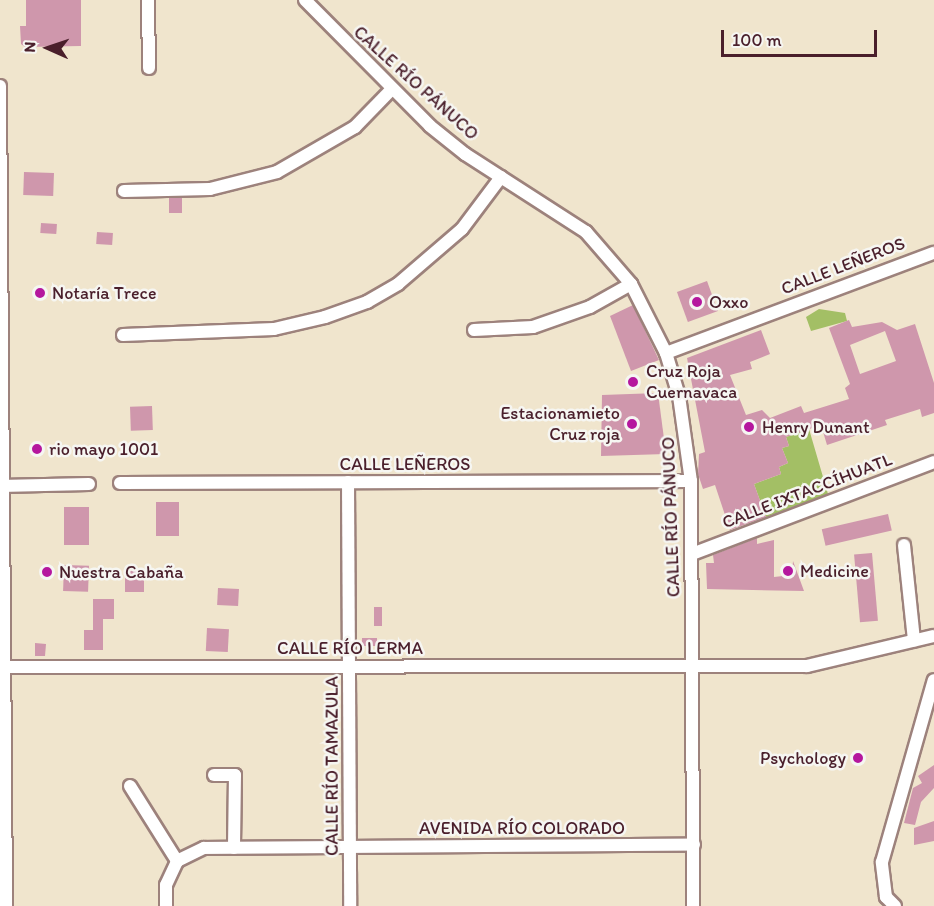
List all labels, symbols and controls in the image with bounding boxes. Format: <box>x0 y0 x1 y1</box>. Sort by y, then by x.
north arrow <box>18 18 78 78</box>
scale bar <box>724 18 880 56</box>
street label: CALLE RÍO PÁNUCO <box>349 21 483 145</box>
text: 100 m <box>732 29 782 51</box>
text: N <box>20 41 39 53</box>
street label: CALLE LEÑEROS <box>778 232 908 300</box>
place label: Notaría Trece <box>52 282 155 304</box>
marker: Notaría Trece <box>33 286 47 300</box>
place label: Oxxo <box>709 291 749 313</box>
marker: Oxxo <box>690 295 704 309</box>
place label: Cruz Roja Cuernavaca <box>646 361 737 404</box>
marker: Cruz Roja Cuernavaca <box>624 373 642 391</box>
place label: Estacionamieto Cruz roja <box>500 403 620 446</box>
place label: Henry Dunant <box>762 416 870 438</box>
marker: Estacionamieto Cruz roja <box>625 417 639 431</box>
marker: Henry Dunant <box>740 418 758 436</box>
street label: CALLE RÍO PÁNUCO <box>657 437 685 597</box>
place label: rio mayo 1001 <box>49 438 159 460</box>
marker: rio mayo 1001 <box>30 442 44 456</box>
street label: CALLE IXTACCÍHUATL <box>719 449 895 533</box>
street label: CALLE LEÑEROS <box>340 453 470 475</box>
place label: Medicine <box>800 560 869 582</box>
place label: Nuestra Cabaña <box>59 561 184 583</box>
marker: Medicine <box>781 564 795 578</box>
marker: Nuestra Cabaña <box>40 565 54 579</box>
street label: CALLE RÍO LERMA <box>277 637 423 659</box>
street label: CALLE RÍO TAMAZULA <box>321 676 343 856</box>
place label: Psychology <box>760 747 846 769</box>
marker: Psychology <box>851 751 865 765</box>
street label: AVENIDA RÍO COLORADO <box>419 817 625 839</box>

